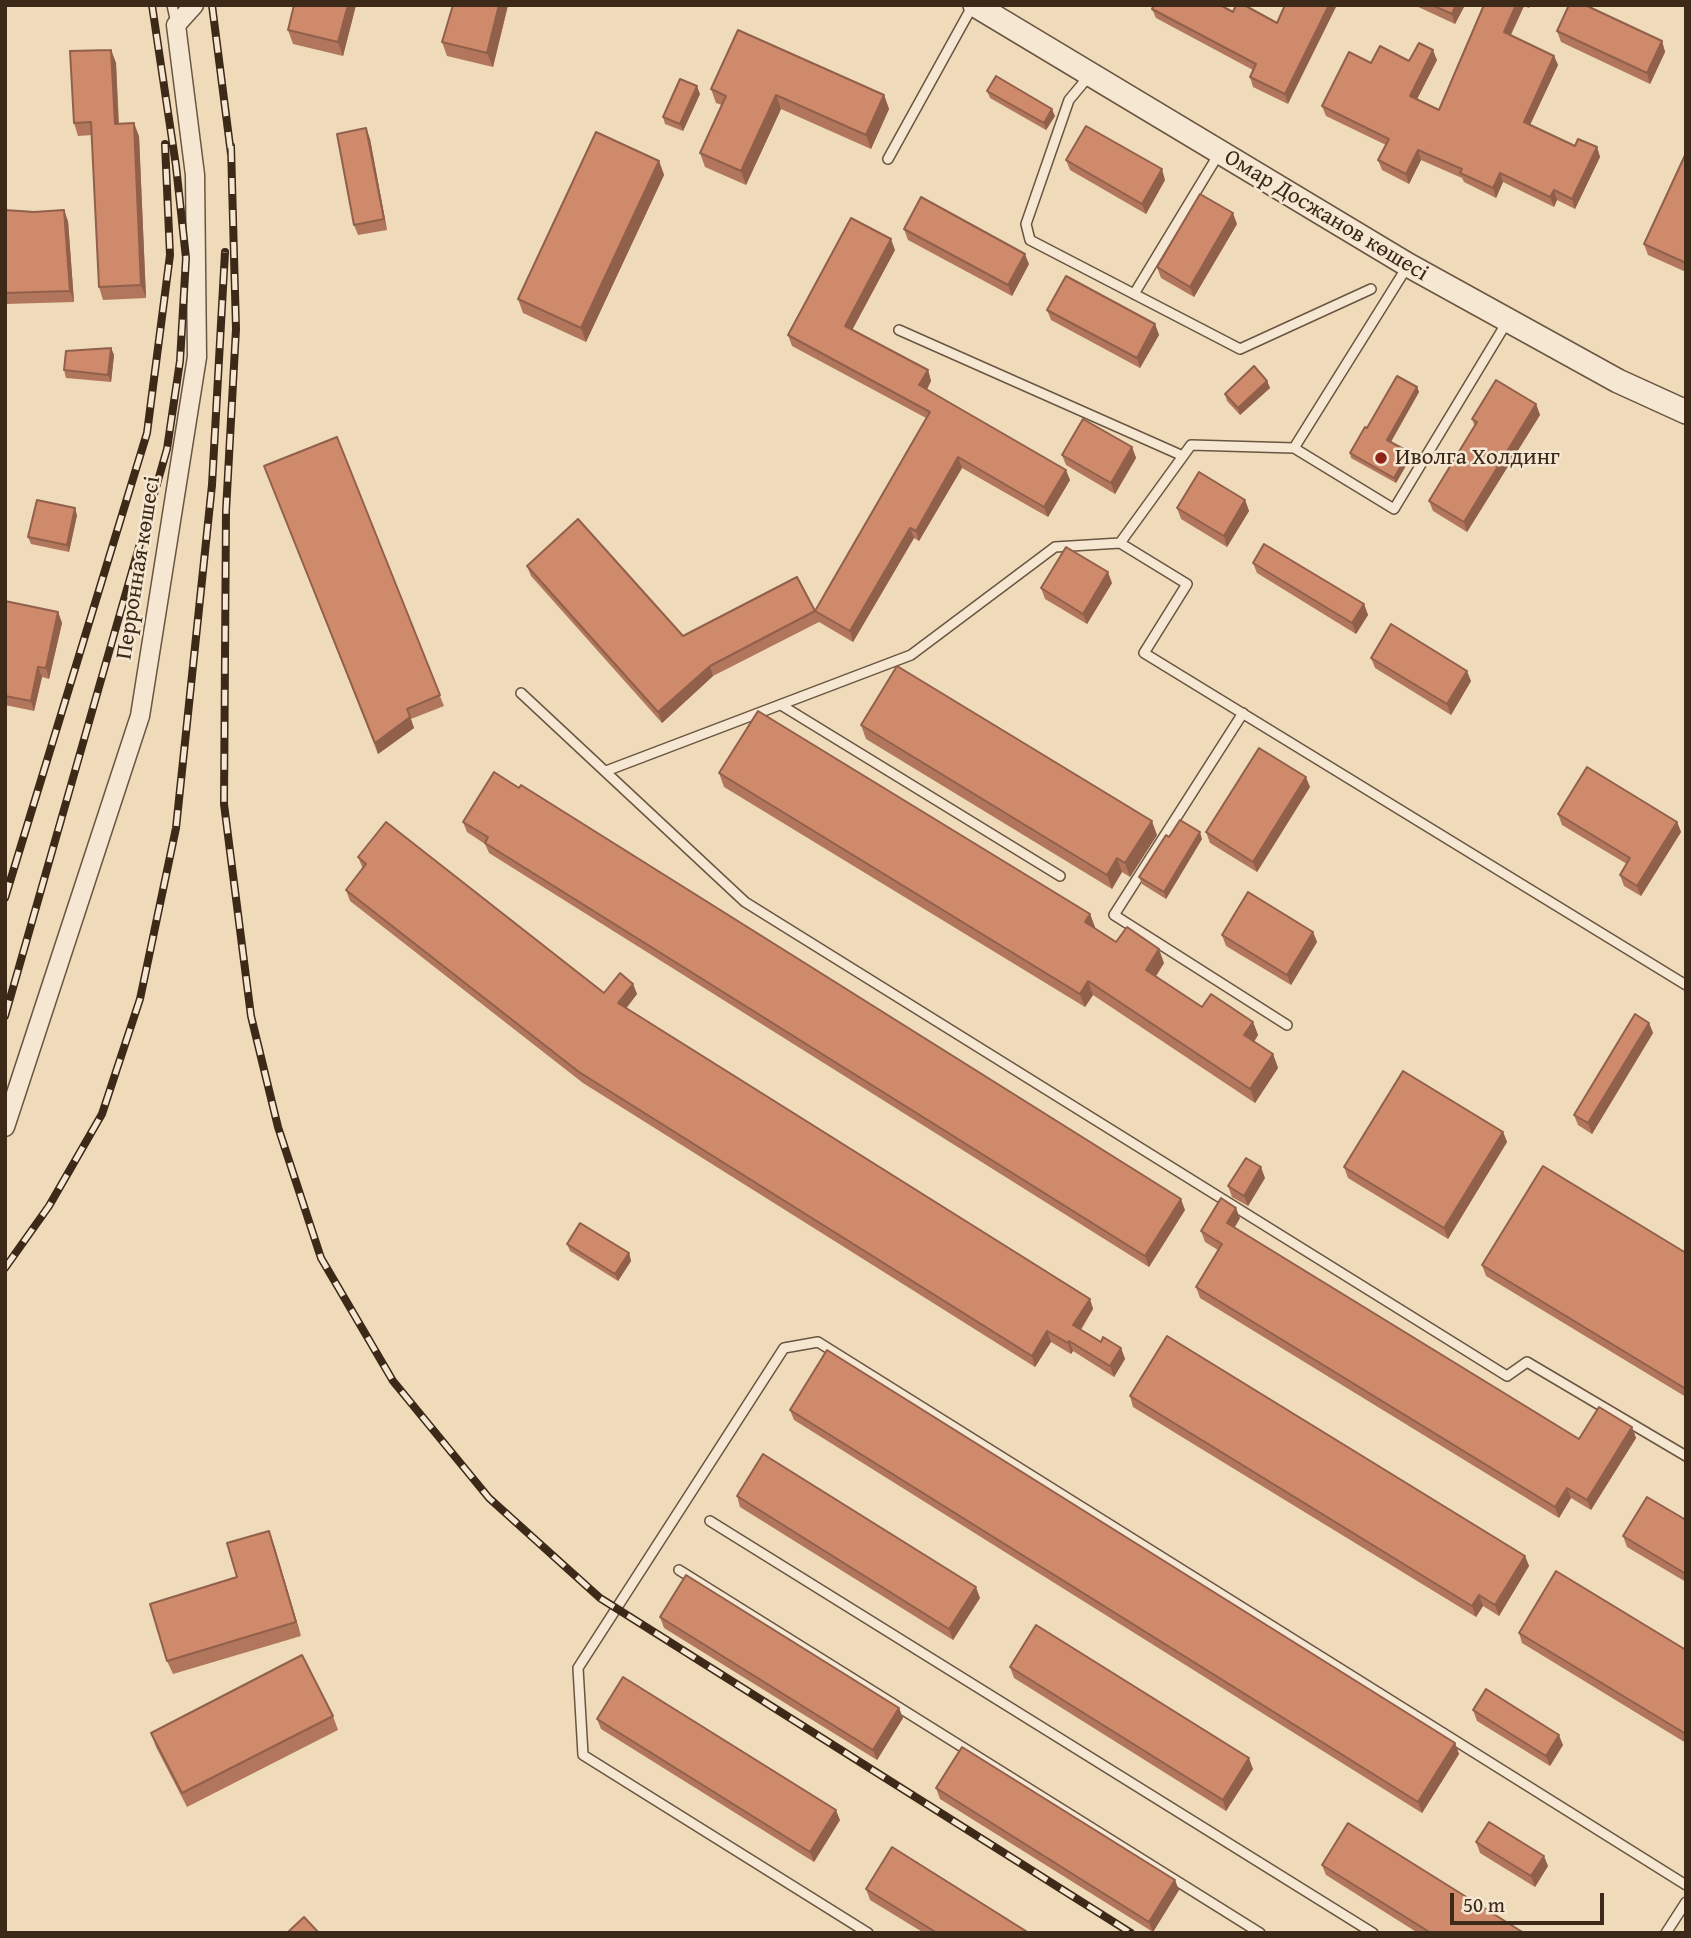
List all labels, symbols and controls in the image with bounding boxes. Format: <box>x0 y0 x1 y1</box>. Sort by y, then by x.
street label: Омар Досжанов көшесі <box>1219 144 1433 288</box>
place label: Иволга Холдинг <box>1395 444 1560 472</box>
marker: Иволга Холдинг <box>1373 450 1389 466</box>
street label: Перронная көшесі <box>111 474 167 662</box>
scale bar <box>1453 1878 1607 1922</box>
text: 50 m <box>1463 1889 1505 1920</box>

